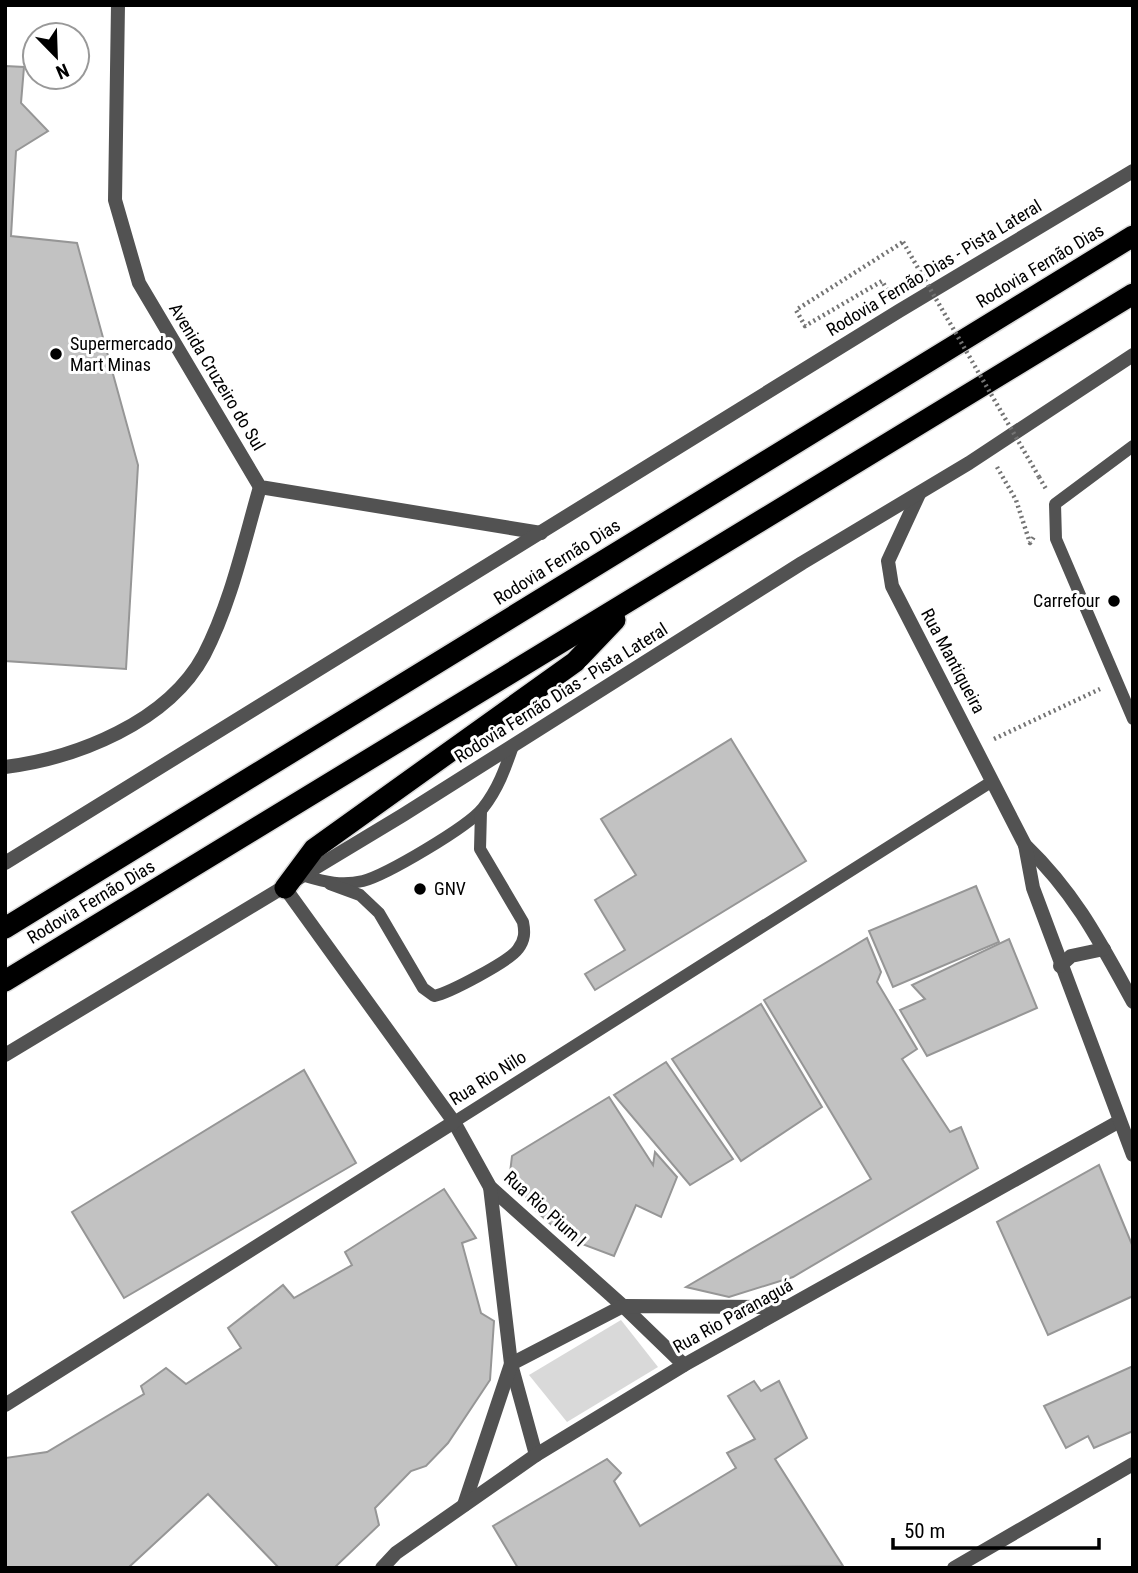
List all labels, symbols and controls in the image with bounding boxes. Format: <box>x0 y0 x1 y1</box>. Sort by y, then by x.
north arrow <box>21 21 91 91</box>
text: N <box>53 58 72 84</box>
street label: Rodovia Fernão Dias - Pista Lateral <box>822 195 1045 340</box>
street label: Rodovia Fernão Dias <box>972 219 1107 312</box>
street label: Avenida Cruzeiro do Sul <box>165 299 270 454</box>
place label: Supermercado Mart Minas <box>70 333 173 375</box>
marker: Supermercado Mart Minas <box>48 346 64 362</box>
street label: Rodovia Fernão Dias <box>490 514 624 609</box>
place label: Carrefour <box>1033 590 1101 611</box>
marker: Carrefour <box>1106 593 1122 609</box>
street label: Rua Mantiqueira <box>917 605 990 717</box>
street label: Rodovia Fernão Dias - Pista Lateral <box>450 618 671 767</box>
street label: Rodovia Fernão Dias <box>23 855 158 948</box>
place label: GNV <box>434 878 466 899</box>
marker: GNV <box>412 881 428 897</box>
street label: Rua Rio Nilo <box>446 1046 530 1109</box>
street label: Rua Rio Pium I <box>500 1166 591 1251</box>
street label: Rua Rio Paranaguá <box>669 1274 796 1357</box>
scale bar <box>893 1506 1100 1550</box>
text: 50 m <box>904 1519 945 1543</box>

